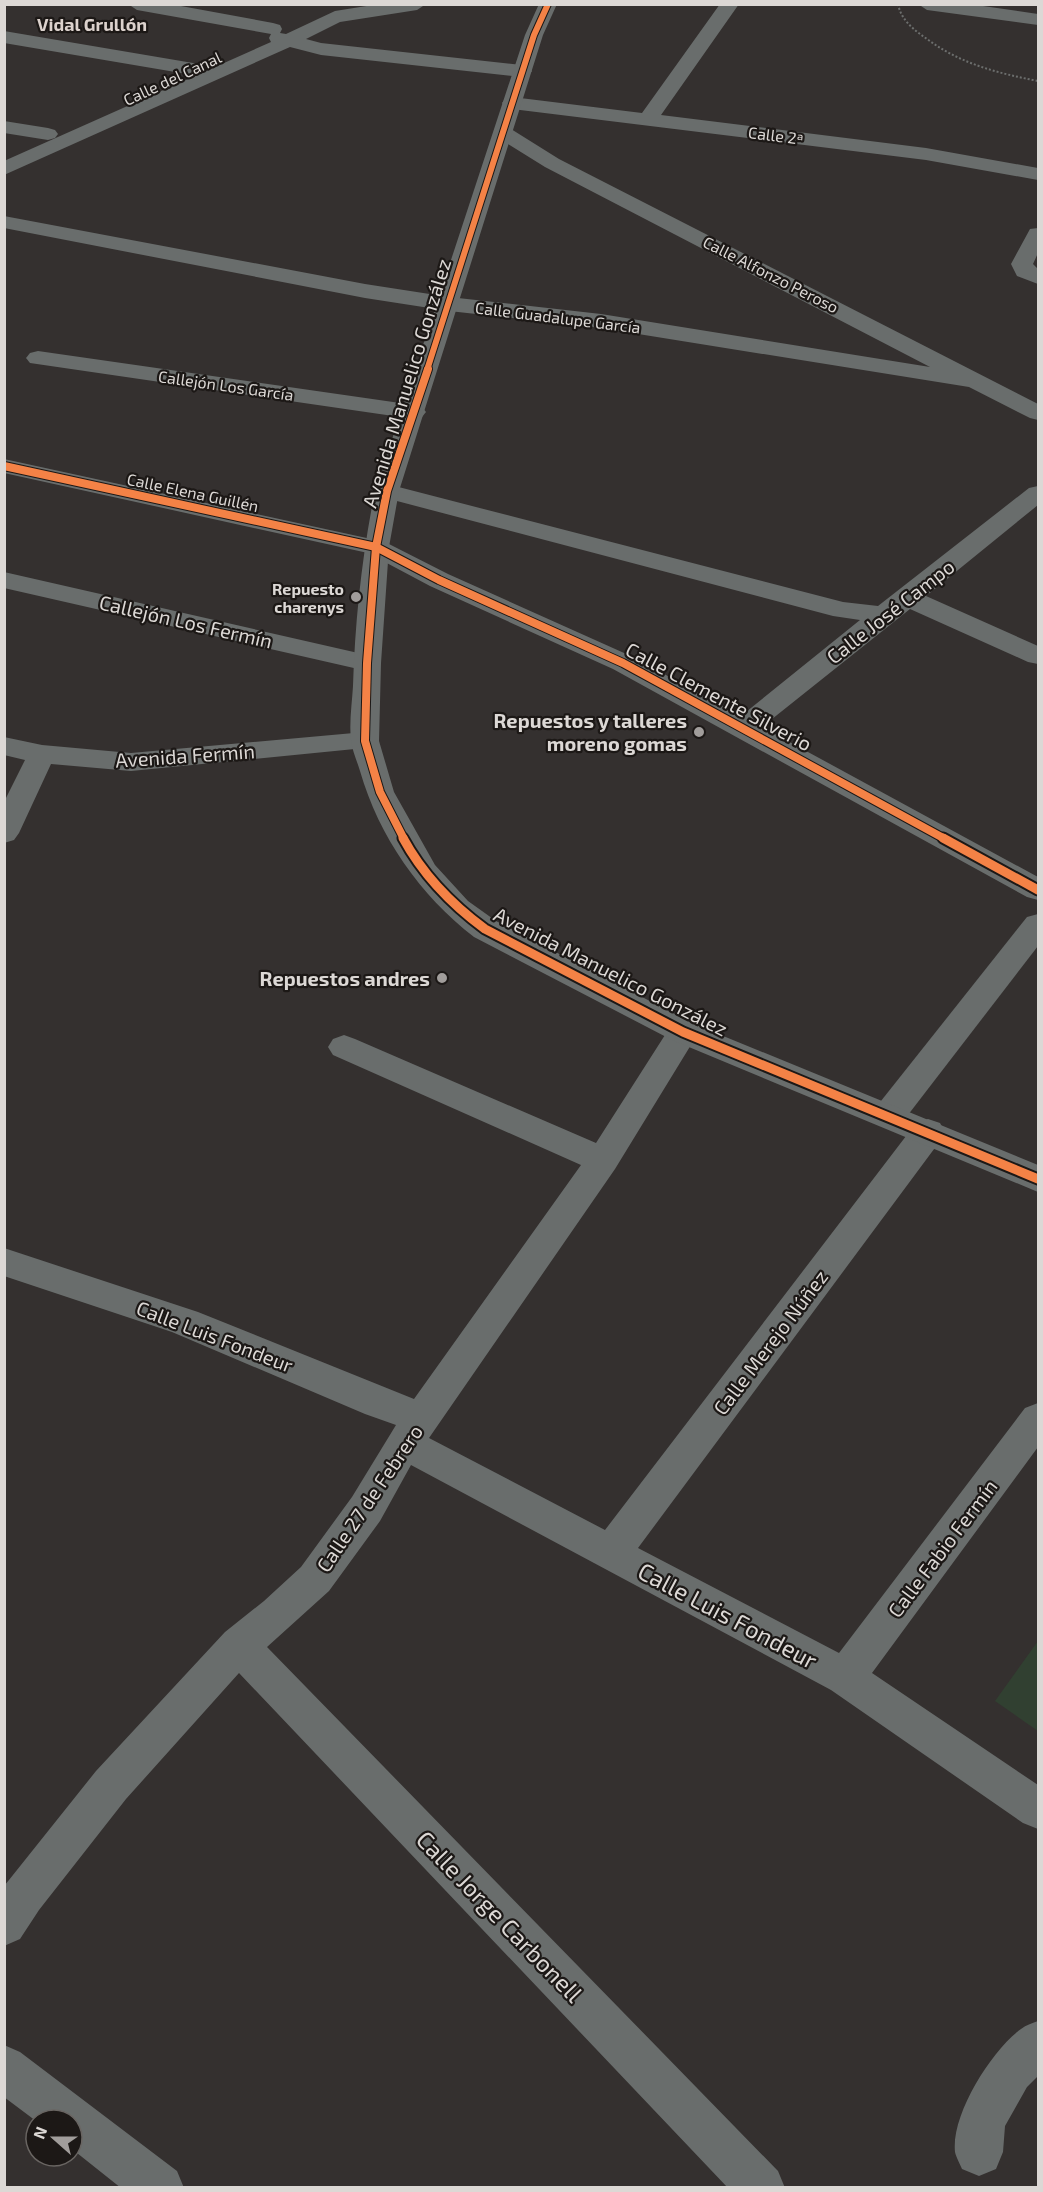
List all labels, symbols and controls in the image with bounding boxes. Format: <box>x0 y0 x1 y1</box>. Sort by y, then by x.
district label: Vidal Grullón <box>37 13 147 35</box>
street label: Calle del Canal <box>120 47 224 109</box>
street label: Calle 2ª <box>747 122 805 148</box>
street label: Calle Alfonzo Peroso <box>700 232 842 316</box>
street label: Avenida Manuelico González <box>357 256 455 510</box>
street label: Calle Guadalupe García <box>474 297 642 337</box>
street label: Callejón Los García <box>157 366 295 405</box>
street label: Calle Elena Guillén <box>125 469 261 515</box>
street label: Calle José Campo <box>821 554 959 668</box>
place label: Repuesto charenys <box>272 579 344 617</box>
street label: Callejón Los Fermín <box>97 589 275 653</box>
marker: Repuesto charenys <box>349 590 363 604</box>
street label: Calle Clemente Silverio <box>622 637 816 755</box>
place label: Repuestos y talleres moreno gomas <box>494 708 687 755</box>
marker: Repuestos y talleres moreno gomas <box>692 725 706 739</box>
street label: Avenida Fermín <box>114 738 256 772</box>
street label: Avenida Manuelico González <box>490 902 732 1040</box>
place label: Repuestos andres <box>260 966 430 990</box>
marker: Repuestos andres <box>435 971 449 985</box>
street label: Calle Merejo Núñez <box>708 1265 832 1419</box>
street label: Calle Luis Fondeur <box>133 1295 297 1377</box>
street label: Calle 27 de Febrero <box>311 1420 427 1576</box>
street label: Calle Fabio Fermín <box>882 1474 1002 1622</box>
street label: Calle Luis Fondeur <box>633 1555 823 1675</box>
street label: Calle Jorge Carbonell <box>411 1824 589 2008</box>
north arrow <box>24 2108 84 2168</box>
text: N <box>29 2124 50 2141</box>

